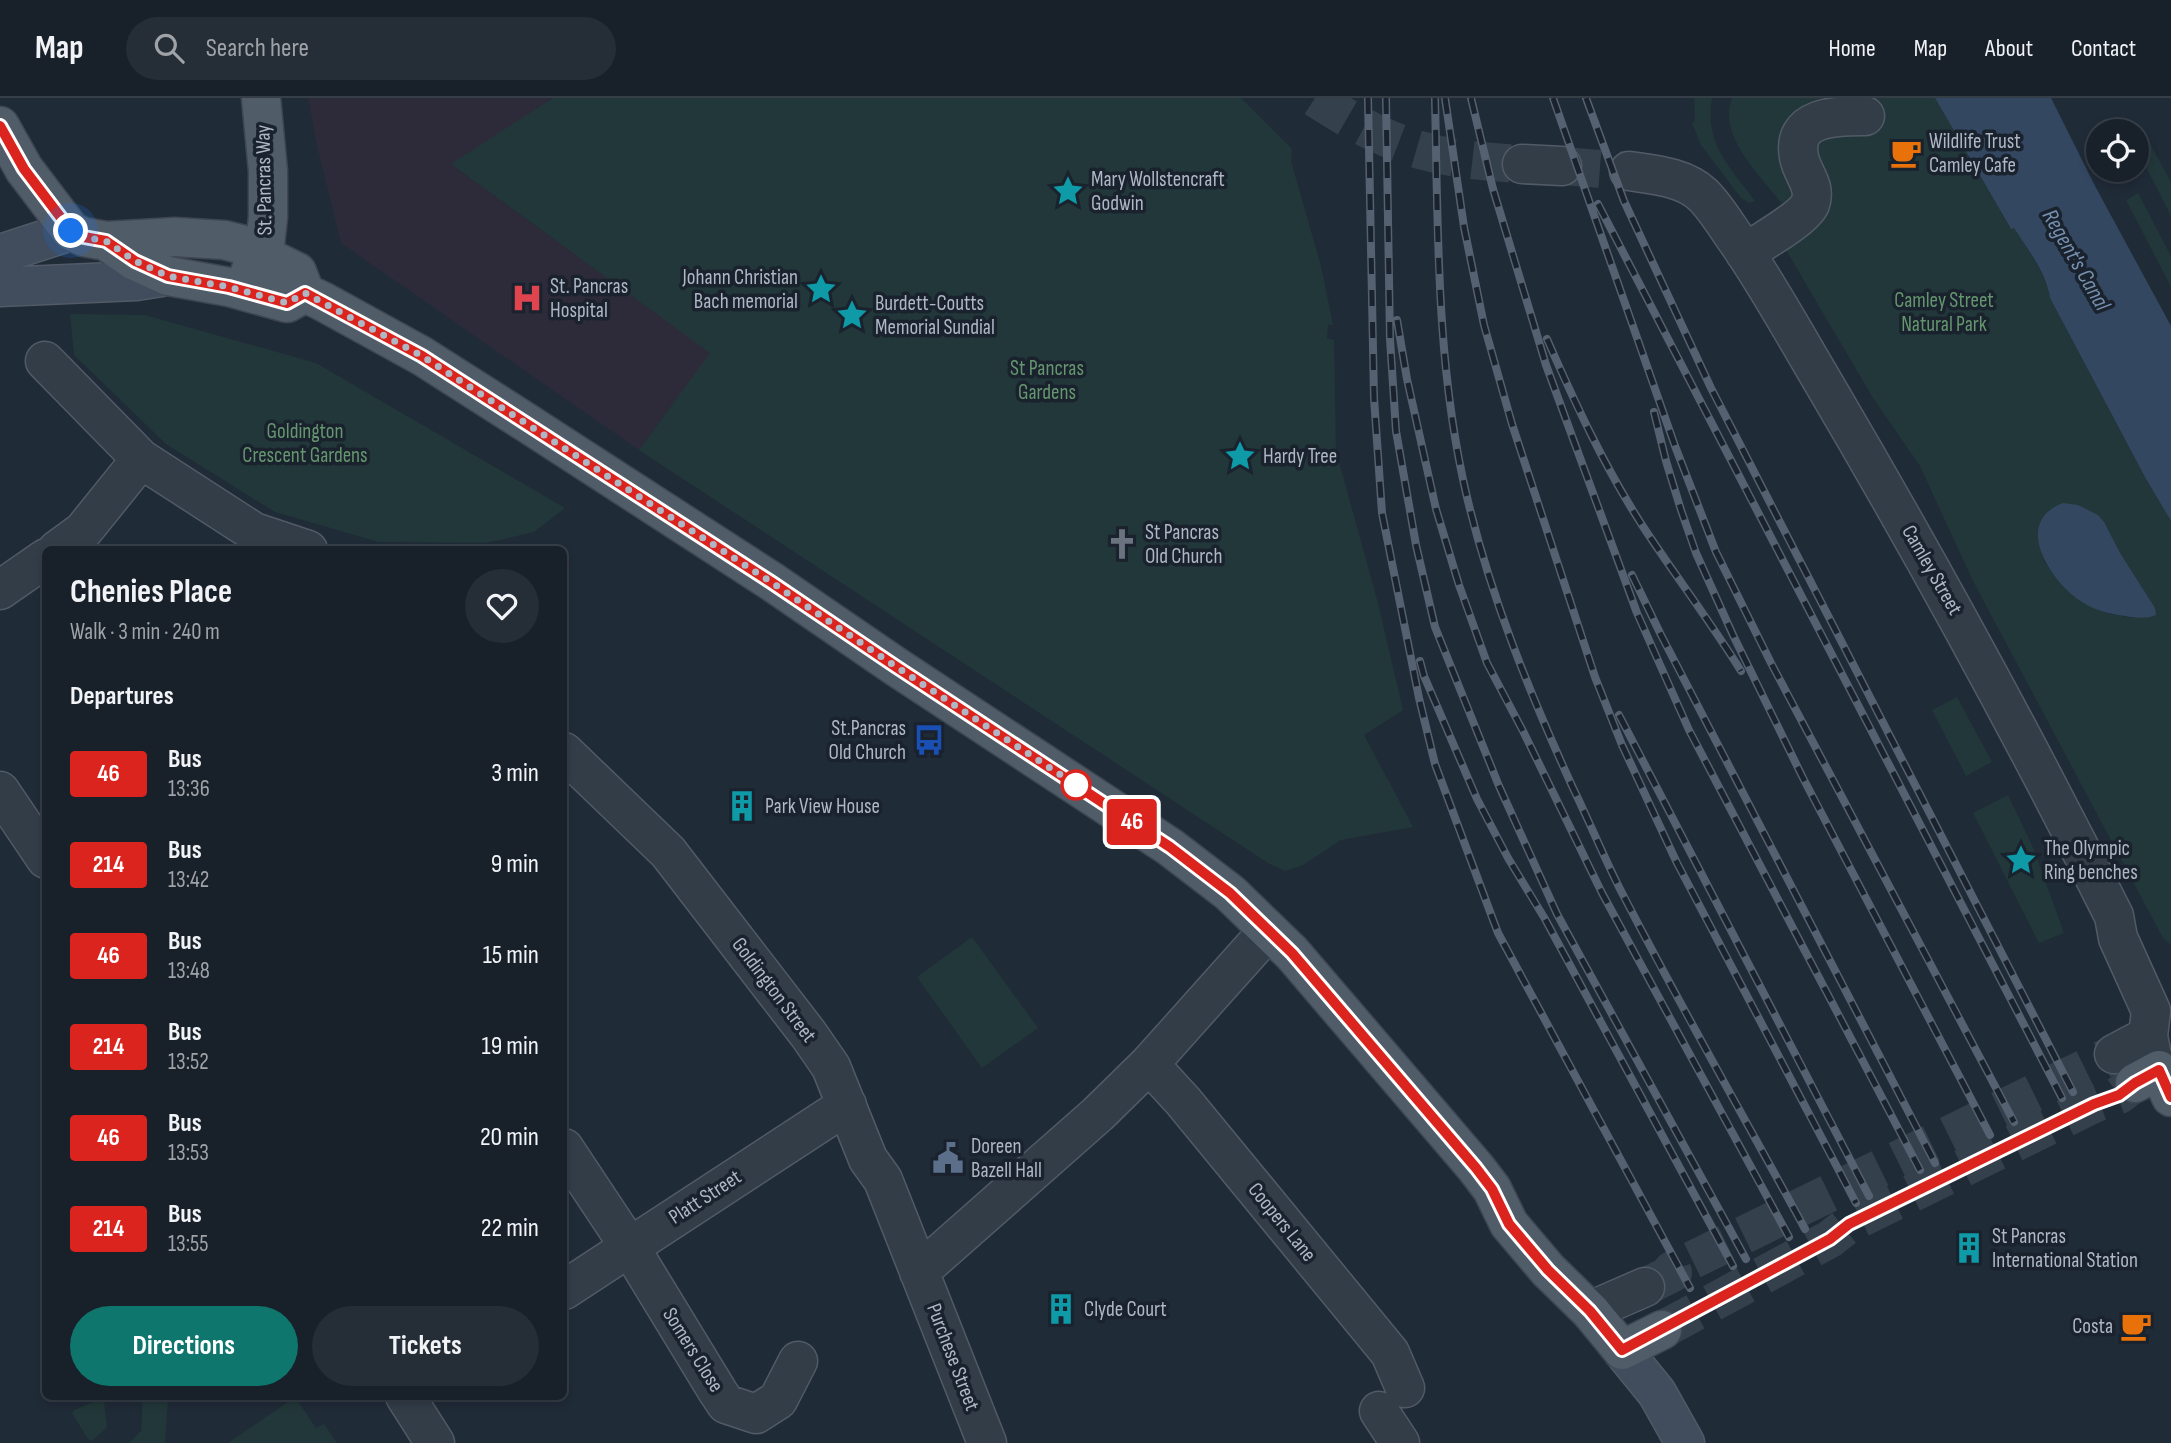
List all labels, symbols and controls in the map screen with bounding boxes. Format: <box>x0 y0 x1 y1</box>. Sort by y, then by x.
search box <box>126 17 616 80</box>
text: Map <box>35 28 84 68</box>
icon: search <box>150 29 188 67</box>
text: Search here <box>206 33 309 64</box>
text: Home <box>1828 34 1876 63</box>
text: Map <box>1914 34 1947 63</box>
text: About <box>1985 34 2033 63</box>
text: Contact <box>2071 34 2136 63</box>
map controls <box>2086 119 2149 182</box>
button: locate <box>2086 119 2149 182</box>
street label: St. Pancras Way <box>251 124 277 236</box>
place label: Wildlife Trust Camley Cafe <box>1929 129 2021 178</box>
cafe icon: Wildlife Trust Camley Cafe <box>1889 136 1923 170</box>
place label: Mary Wollstencraft Godwin <box>1091 167 1225 216</box>
place icon: Mary Wollstencraft Godwin <box>1051 174 1085 208</box>
water label: Regent's Canal <box>2036 204 2117 316</box>
your location <box>53 213 88 248</box>
place label: Johann Christian Bach memorial <box>682 265 798 314</box>
place icon: Johann Christian Bach memorial <box>804 272 838 306</box>
place label: St. Pancras Hospital <box>550 274 628 323</box>
hospital icon: St. Pancras Hospital <box>510 281 544 315</box>
park label: Camley Street Natural Park <box>1894 288 1994 337</box>
place label: Burdett-Coutts Memorial Sundial <box>875 291 995 340</box>
place icon: Burdett-Coutts Memorial Sundial <box>835 298 869 332</box>
park label: St Pancras Gardens <box>1010 356 1084 405</box>
park label: Goldington Crescent Gardens <box>242 419 368 468</box>
place icon: Hardy Tree <box>1223 439 1257 473</box>
place label: Hardy Tree <box>1263 444 1337 469</box>
place label: St Pancras Old Church <box>1145 520 1222 569</box>
street label: Camley Street <box>1896 521 1968 619</box>
church icon: St Pancras Old Church <box>1105 527 1139 561</box>
button: heart <box>465 569 539 643</box>
text: Chenies Place <box>70 572 232 612</box>
text: Walk · 3 min · 240 m <box>70 618 220 646</box>
text: Departures <box>70 681 174 712</box>
place label: St.Pancras Old Church <box>829 716 906 765</box>
bus stop icon: St.Pancras Old Church <box>912 723 946 757</box>
text: Bus <box>168 744 202 775</box>
text: 3 min <box>491 758 539 789</box>
text: 46 <box>97 759 120 788</box>
unlabelled marker <box>1061 770 1091 800</box>
text: 13:36 <box>168 775 210 803</box>
building icon: Park View House <box>725 789 759 823</box>
place label: Park View House <box>765 794 880 819</box>
line badge: 46 <box>1100 799 1164 845</box>
text: 46 <box>1121 807 1143 836</box>
text: Bus <box>168 835 202 866</box>
place label: The Olympic Ring benches <box>2044 836 2138 885</box>
place icon: The Olympic Ring benches <box>2004 843 2038 877</box>
text: 9 min <box>491 849 539 880</box>
text: 214 <box>93 850 124 879</box>
text: 13:42 <box>168 866 209 894</box>
text: Bus <box>168 926 202 957</box>
street label: Goldington Street <box>726 933 822 1047</box>
text: 15 min <box>483 940 539 971</box>
text: 46 <box>97 941 120 970</box>
text: 13:48 <box>168 957 210 985</box>
text: Bus <box>168 1017 202 1048</box>
text: 19 min <box>482 1031 539 1062</box>
text: 214 <box>93 1032 124 1061</box>
text: 13:52 <box>168 1048 209 1076</box>
text: Bus <box>168 1108 202 1139</box>
text: 20 min <box>480 1122 539 1153</box>
text: 46 <box>97 1123 120 1152</box>
place label: Doreen Bazell Hall <box>971 1134 1042 1183</box>
text: 13:53 <box>168 1139 209 1167</box>
public building icon: Doreen Bazell Hall <box>931 1141 965 1175</box>
street label: Platt Street <box>664 1164 746 1230</box>
street label: Coopers Lane <box>1243 1177 1321 1267</box>
text: Bus <box>168 1199 202 1230</box>
text: 22 min <box>481 1213 539 1244</box>
text: 214 <box>93 1214 124 1243</box>
place label: St Pancras International Station <box>1992 1224 2138 1273</box>
text: 13:55 <box>168 1230 208 1258</box>
building icon: St Pancras International Station <box>1952 1231 1986 1265</box>
building icon: Clyde Court <box>1044 1292 1078 1326</box>
place label: Clyde Court <box>1084 1297 1167 1322</box>
street label: Purchese Street <box>921 1300 985 1414</box>
street label: Somers Close <box>657 1303 729 1397</box>
button: Directions <box>70 1306 298 1386</box>
button: Tickets <box>312 1306 539 1386</box>
cafe icon: Costa <box>2119 1309 2153 1343</box>
place label: Costa <box>2072 1314 2113 1339</box>

